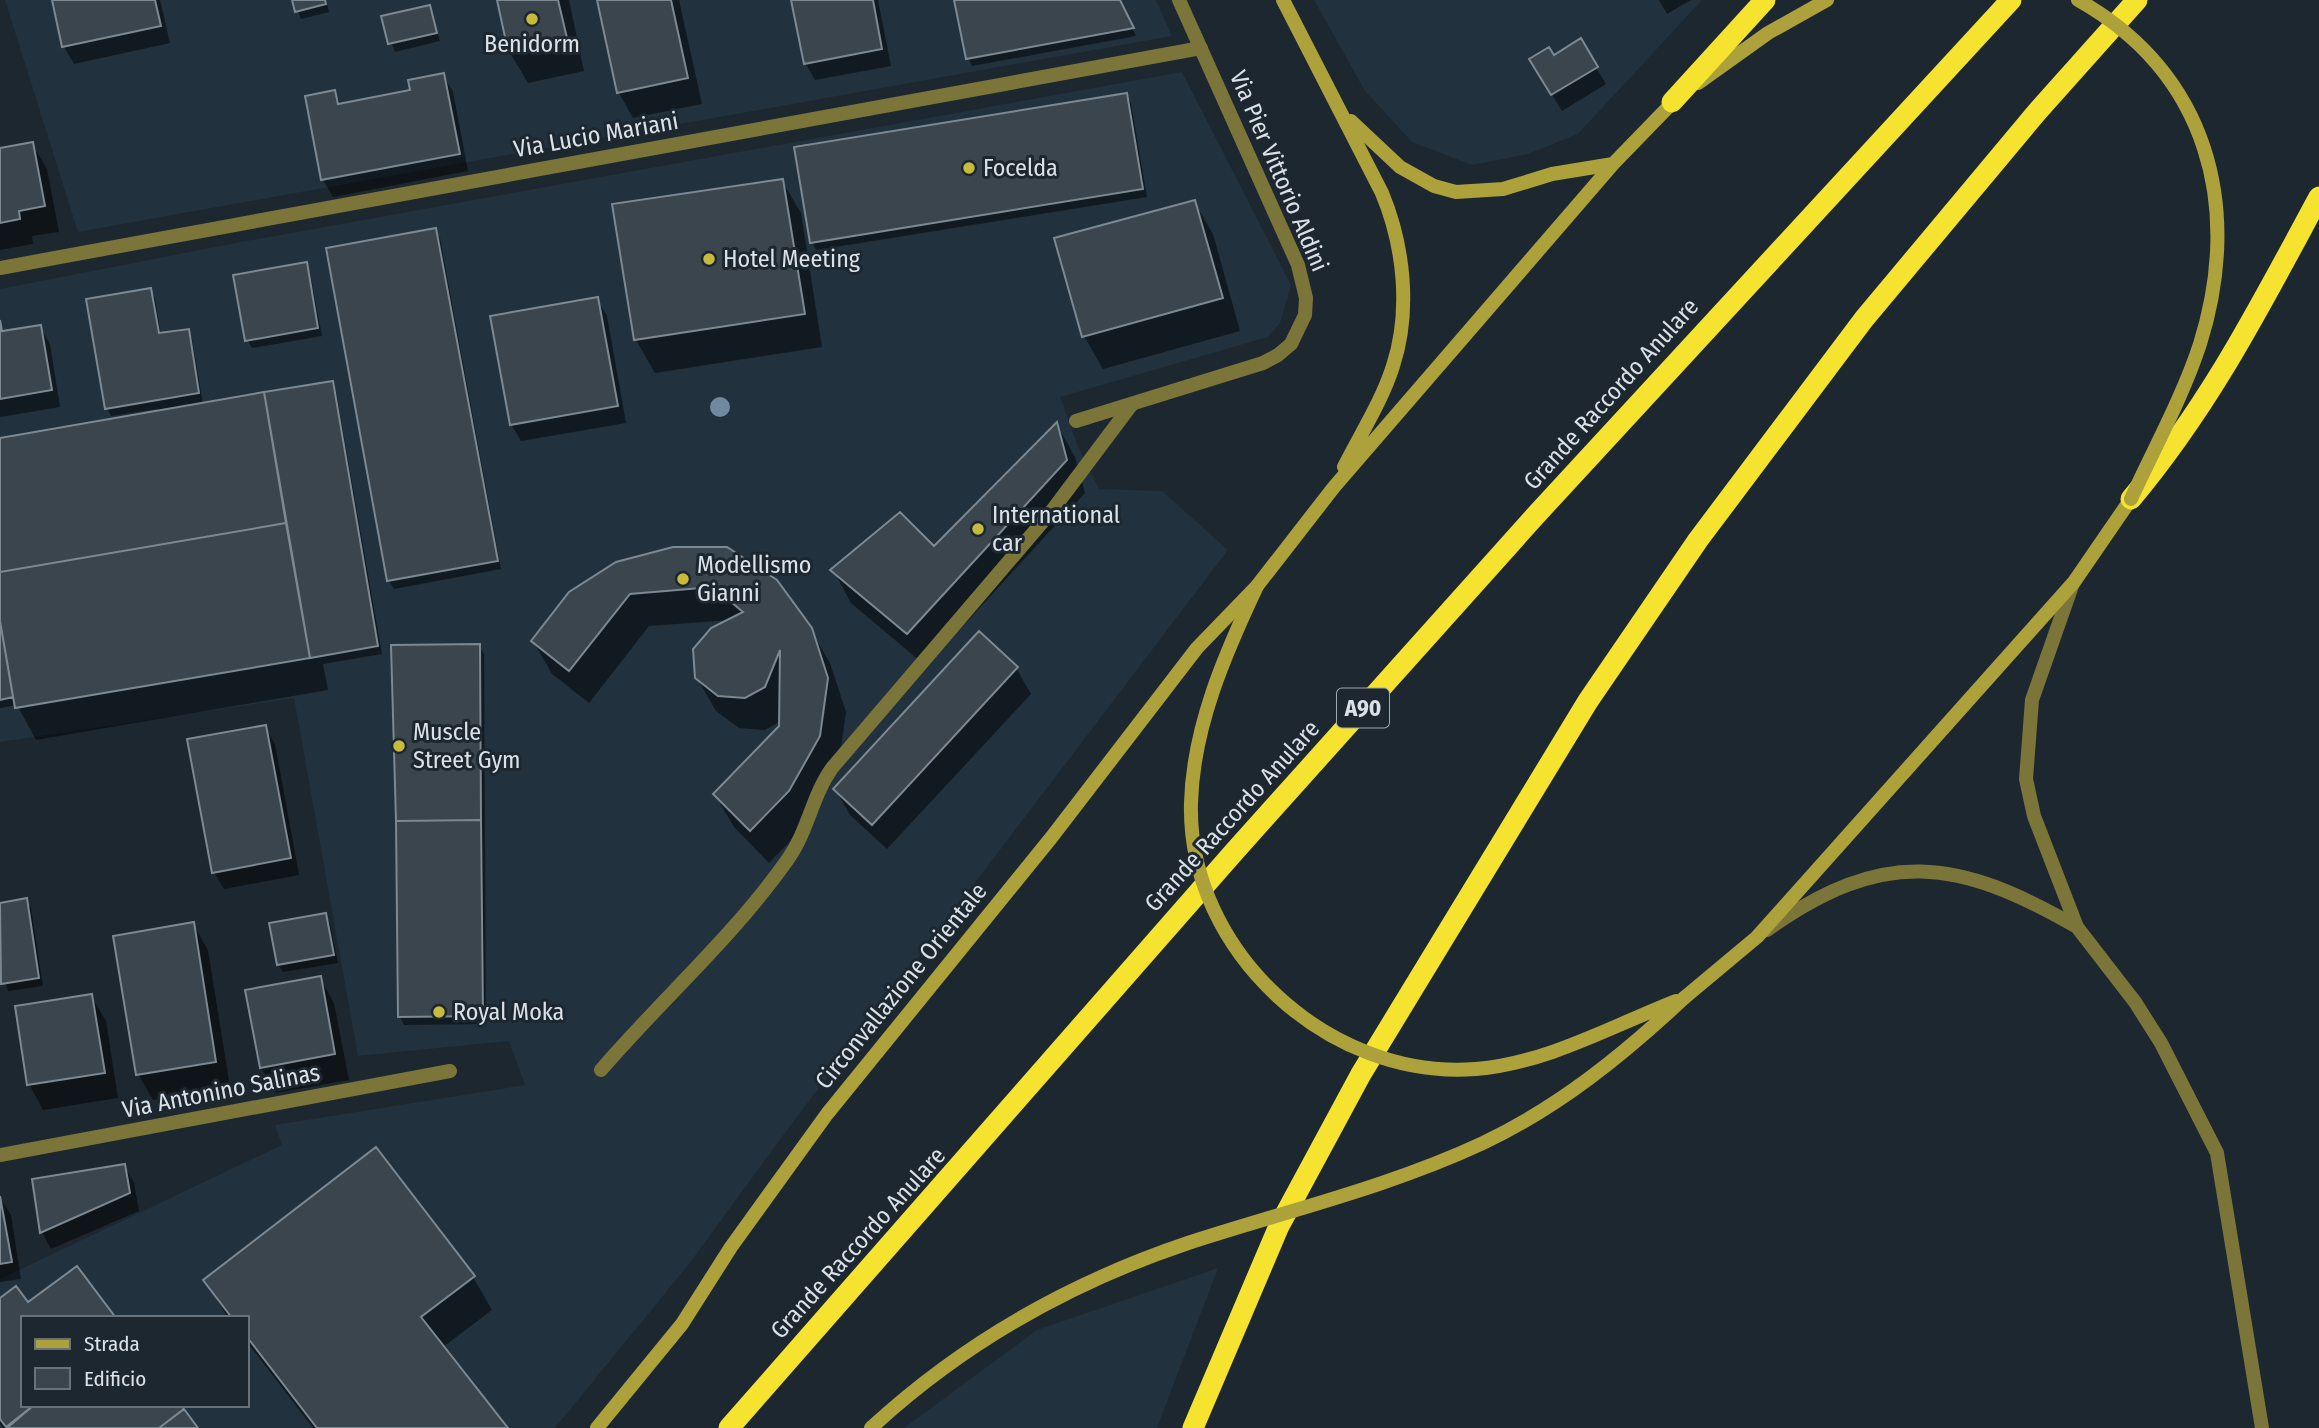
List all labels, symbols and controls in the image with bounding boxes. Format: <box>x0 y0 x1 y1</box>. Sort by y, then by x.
marker: Benidorm <box>524 11 540 27</box>
place label: Benidorm <box>484 30 580 58</box>
street label: Via Pier Vittorio Aldini <box>1224 66 1334 276</box>
street label: Via Lucio Mariani <box>511 107 681 163</box>
place label: Focelda <box>983 154 1058 182</box>
marker: Focelda <box>961 160 977 176</box>
place label: Hotel Meeting <box>723 245 861 273</box>
marker: Hotel Meeting <box>701 251 717 267</box>
street label: Grande Raccordo Anulare <box>1518 293 1704 495</box>
place label: International car <box>992 501 1120 557</box>
marker: International car <box>970 521 986 537</box>
place label: Modellismo Gianni <box>697 551 811 607</box>
marker: Modellismo Gianni <box>675 571 691 587</box>
road number: A90 <box>1337 688 1389 728</box>
street label: Grande Raccordo Anulare <box>1139 715 1325 917</box>
place label: Muscle Street Gym <box>413 718 521 774</box>
marker: Muscle Street Gym <box>391 738 407 754</box>
street label: Circonvallazione Orientale <box>809 877 993 1095</box>
place label: Royal Moka <box>453 998 564 1026</box>
marker: Royal Moka <box>431 1004 447 1020</box>
street label: Via Antonino Salinas <box>120 1058 322 1124</box>
street label: Grande Raccordo Anulare <box>765 1142 951 1344</box>
legend <box>21 1316 248 1407</box>
text: Strada <box>84 1331 140 1357</box>
text: Edificio <box>84 1366 146 1392</box>

